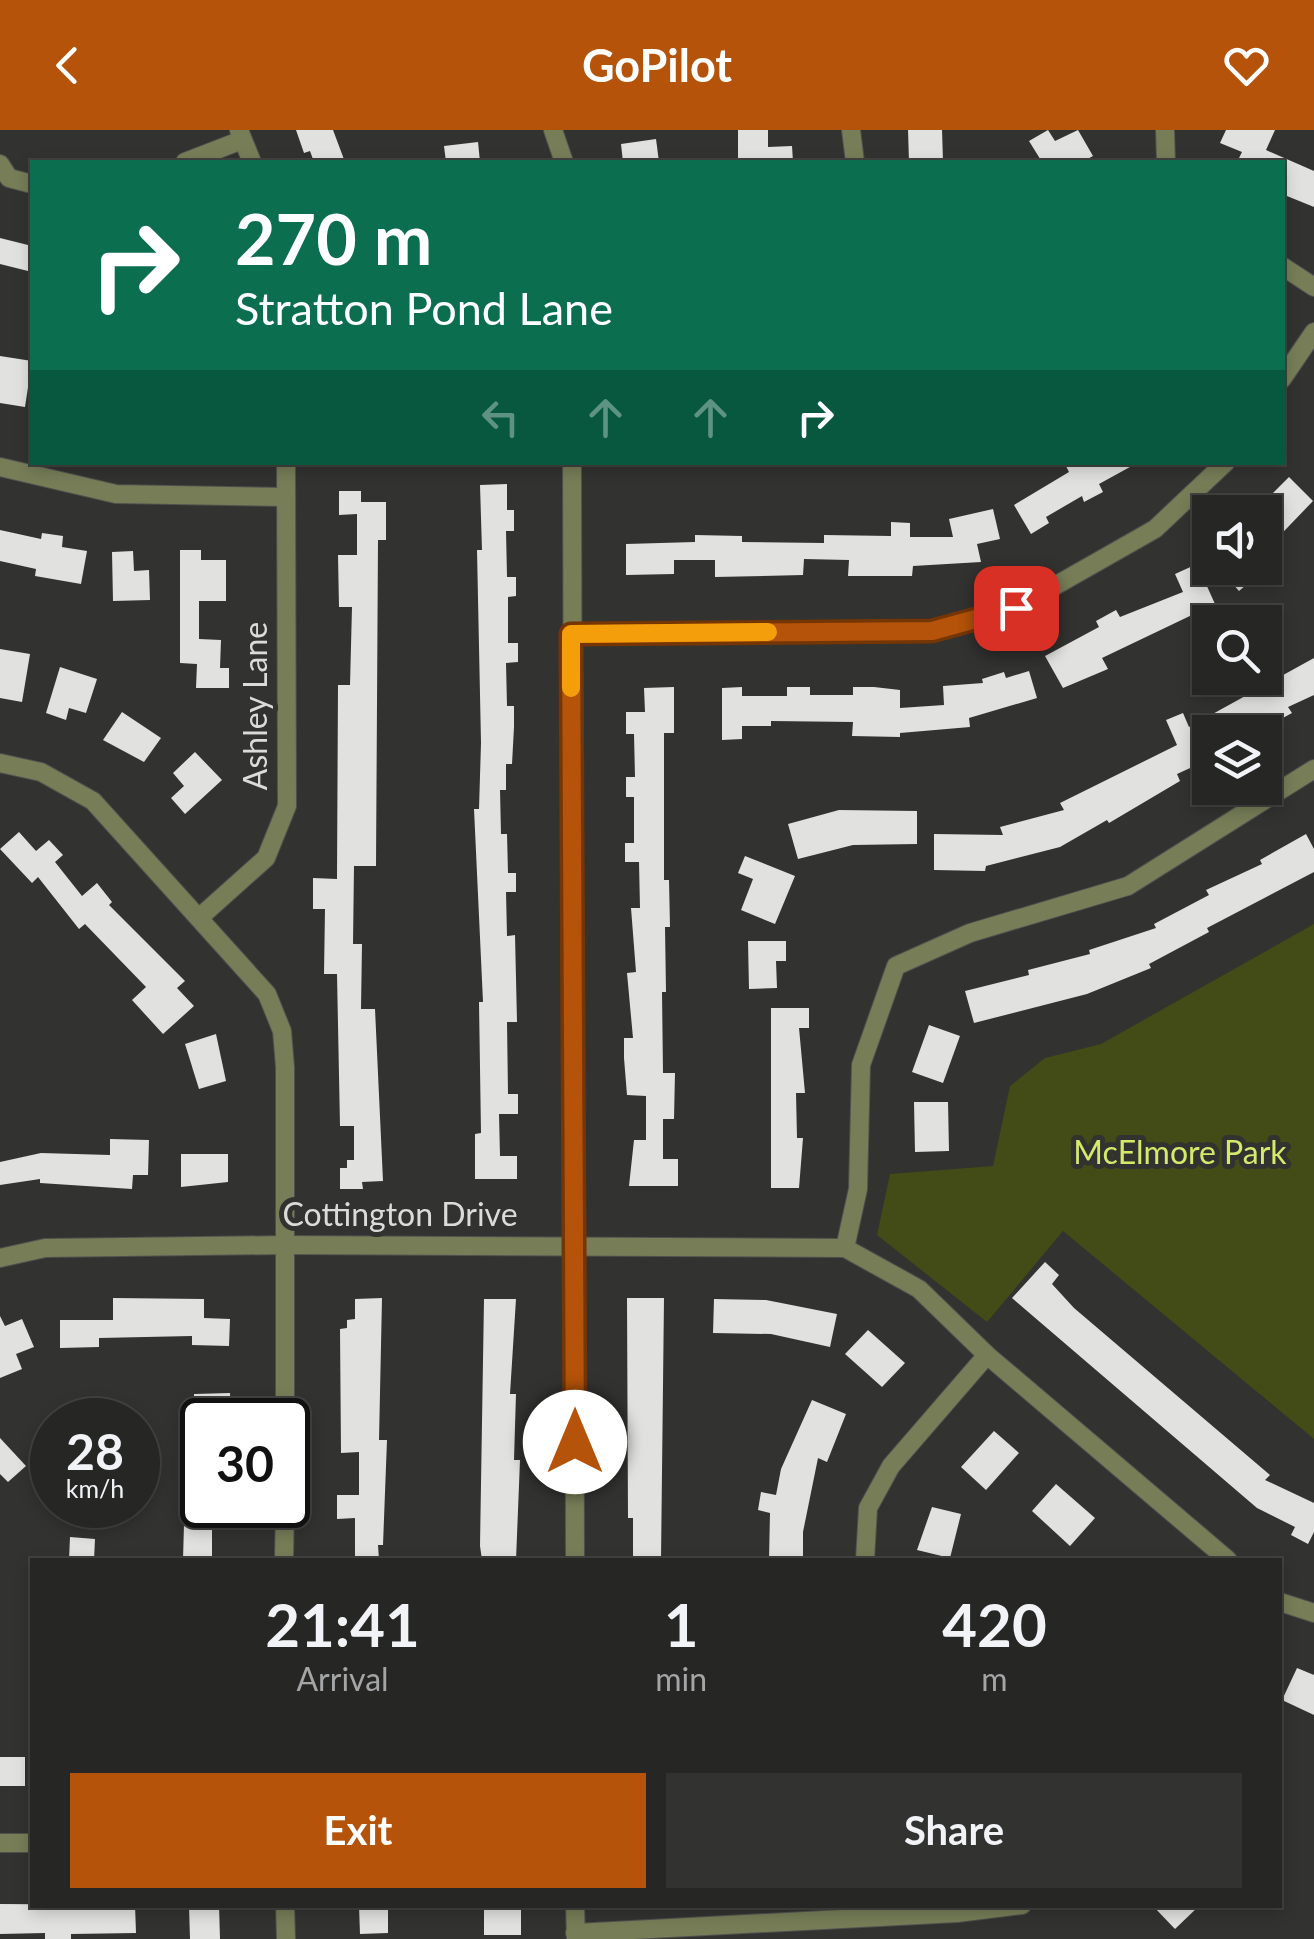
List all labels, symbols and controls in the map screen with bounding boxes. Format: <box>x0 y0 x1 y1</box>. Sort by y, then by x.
icon: back <box>40 38 95 93</box>
text: GoPilot <box>582 38 732 92</box>
icon: heart <box>1219 38 1274 93</box>
text: 270 m <box>235 196 432 280</box>
icon: right <box>70 200 200 330</box>
text: Stratton Pond Lane <box>235 281 613 335</box>
icon: left <box>473 390 528 445</box>
icon: ahead <box>578 390 633 445</box>
icon: ahead <box>683 390 738 445</box>
icon: right <box>788 390 843 445</box>
map controls <box>1192 495 1282 805</box>
button: sound <box>1192 495 1282 585</box>
pin <box>974 566 1059 651</box>
icon: arrive <box>989 581 1044 636</box>
button: search <box>1192 605 1282 695</box>
street label: Ashley Lane <box>235 622 274 790</box>
button: layers <box>1192 715 1282 805</box>
park label: McElmore Park <box>1073 1132 1287 1171</box>
street label: Cottington Drive <box>282 1194 518 1233</box>
position arrow <box>523 1390 627 1494</box>
speed limit sign: 30 <box>180 1398 310 1528</box>
text: 28 <box>66 1421 124 1481</box>
text: km/h <box>66 1473 124 1503</box>
text: 21:41 <box>265 1588 420 1660</box>
text: 1 <box>664 1588 699 1660</box>
text: 420 <box>942 1588 1047 1660</box>
text: Arrival <box>296 1659 389 1698</box>
text: min <box>655 1659 707 1698</box>
text: m <box>981 1659 1008 1698</box>
button: Exit <box>70 1773 646 1888</box>
button: Share <box>666 1773 1242 1888</box>

